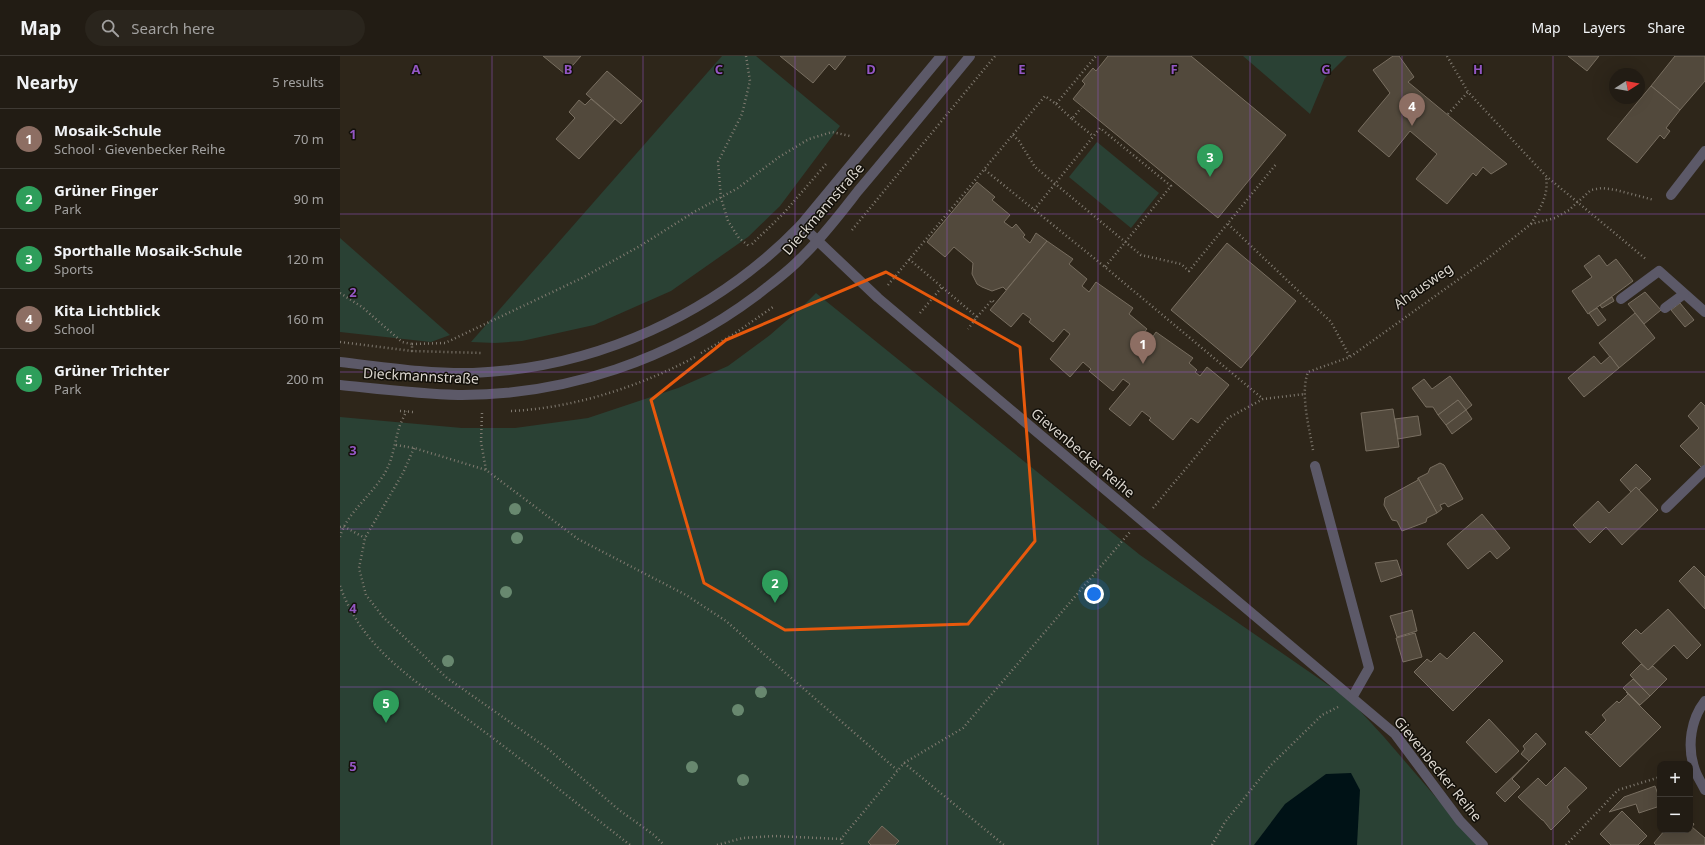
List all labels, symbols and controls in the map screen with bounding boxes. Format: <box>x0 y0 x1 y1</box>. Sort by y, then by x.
search box <box>85 10 365 46</box>
text: Map <box>20 15 61 41</box>
icon: search <box>99 17 121 39</box>
text: Search here <box>131 18 215 38</box>
text: Map <box>1532 18 1561 37</box>
text: Layers <box>1583 18 1625 37</box>
text: Share <box>1647 18 1685 37</box>
text: A <box>412 60 421 78</box>
text: B <box>564 60 572 78</box>
text: C <box>715 60 723 78</box>
text: D <box>866 60 876 78</box>
text: E <box>1018 60 1026 78</box>
text: F <box>1170 60 1178 78</box>
text: G <box>1321 60 1331 78</box>
text: H <box>1473 60 1483 78</box>
north arrow <box>1609 68 1645 104</box>
text: Nearby <box>16 71 78 94</box>
text: 5 results <box>272 73 324 91</box>
pin: 4 <box>1399 93 1425 126</box>
text: Mosaik-Schule <box>54 120 162 140</box>
text: 1 <box>349 125 357 143</box>
text: 1 <box>25 130 33 148</box>
text: 70 m <box>294 130 324 148</box>
text: School · Gievenbecker Reihe <box>54 140 225 158</box>
pin: 3 <box>1197 144 1223 177</box>
street label: Dieckmannstraße <box>777 159 868 259</box>
text: Grüner Finger <box>54 180 158 200</box>
text: 2 <box>25 190 33 208</box>
text: 90 m <box>294 190 324 208</box>
text: Park <box>54 200 81 218</box>
text: Sporthalle Mosaik-Schule <box>54 240 242 260</box>
text: 3 <box>25 250 33 268</box>
text: 120 m <box>286 250 324 268</box>
street label: Ahausweg <box>1389 258 1456 313</box>
text: Sports <box>54 260 93 278</box>
text: 2 <box>349 283 357 301</box>
text: Kita Lichtblick <box>54 300 160 320</box>
text: 4 <box>25 310 33 328</box>
text: 160 m <box>286 310 324 328</box>
text: School <box>54 320 95 338</box>
pin: 1 <box>1130 331 1156 364</box>
text: Grüner Trichter <box>54 360 169 380</box>
street label: Dieckmannstraße <box>363 363 480 388</box>
text: 5 <box>25 370 33 388</box>
text: 200 m <box>286 370 324 388</box>
text: Park <box>54 380 81 398</box>
street label: Gievenbecker Reihe <box>1027 404 1139 502</box>
text: 3 <box>349 441 357 459</box>
pin: 2 <box>762 570 788 603</box>
your location <box>1084 584 1104 604</box>
text: 4 <box>349 599 357 617</box>
pin: 5 <box>373 690 399 723</box>
street label: Gievenbecker Reihe <box>1390 712 1487 825</box>
text: 5 <box>349 757 357 775</box>
map controls <box>1657 761 1693 833</box>
button: + <box>1657 761 1693 797</box>
button: − <box>1657 797 1693 833</box>

